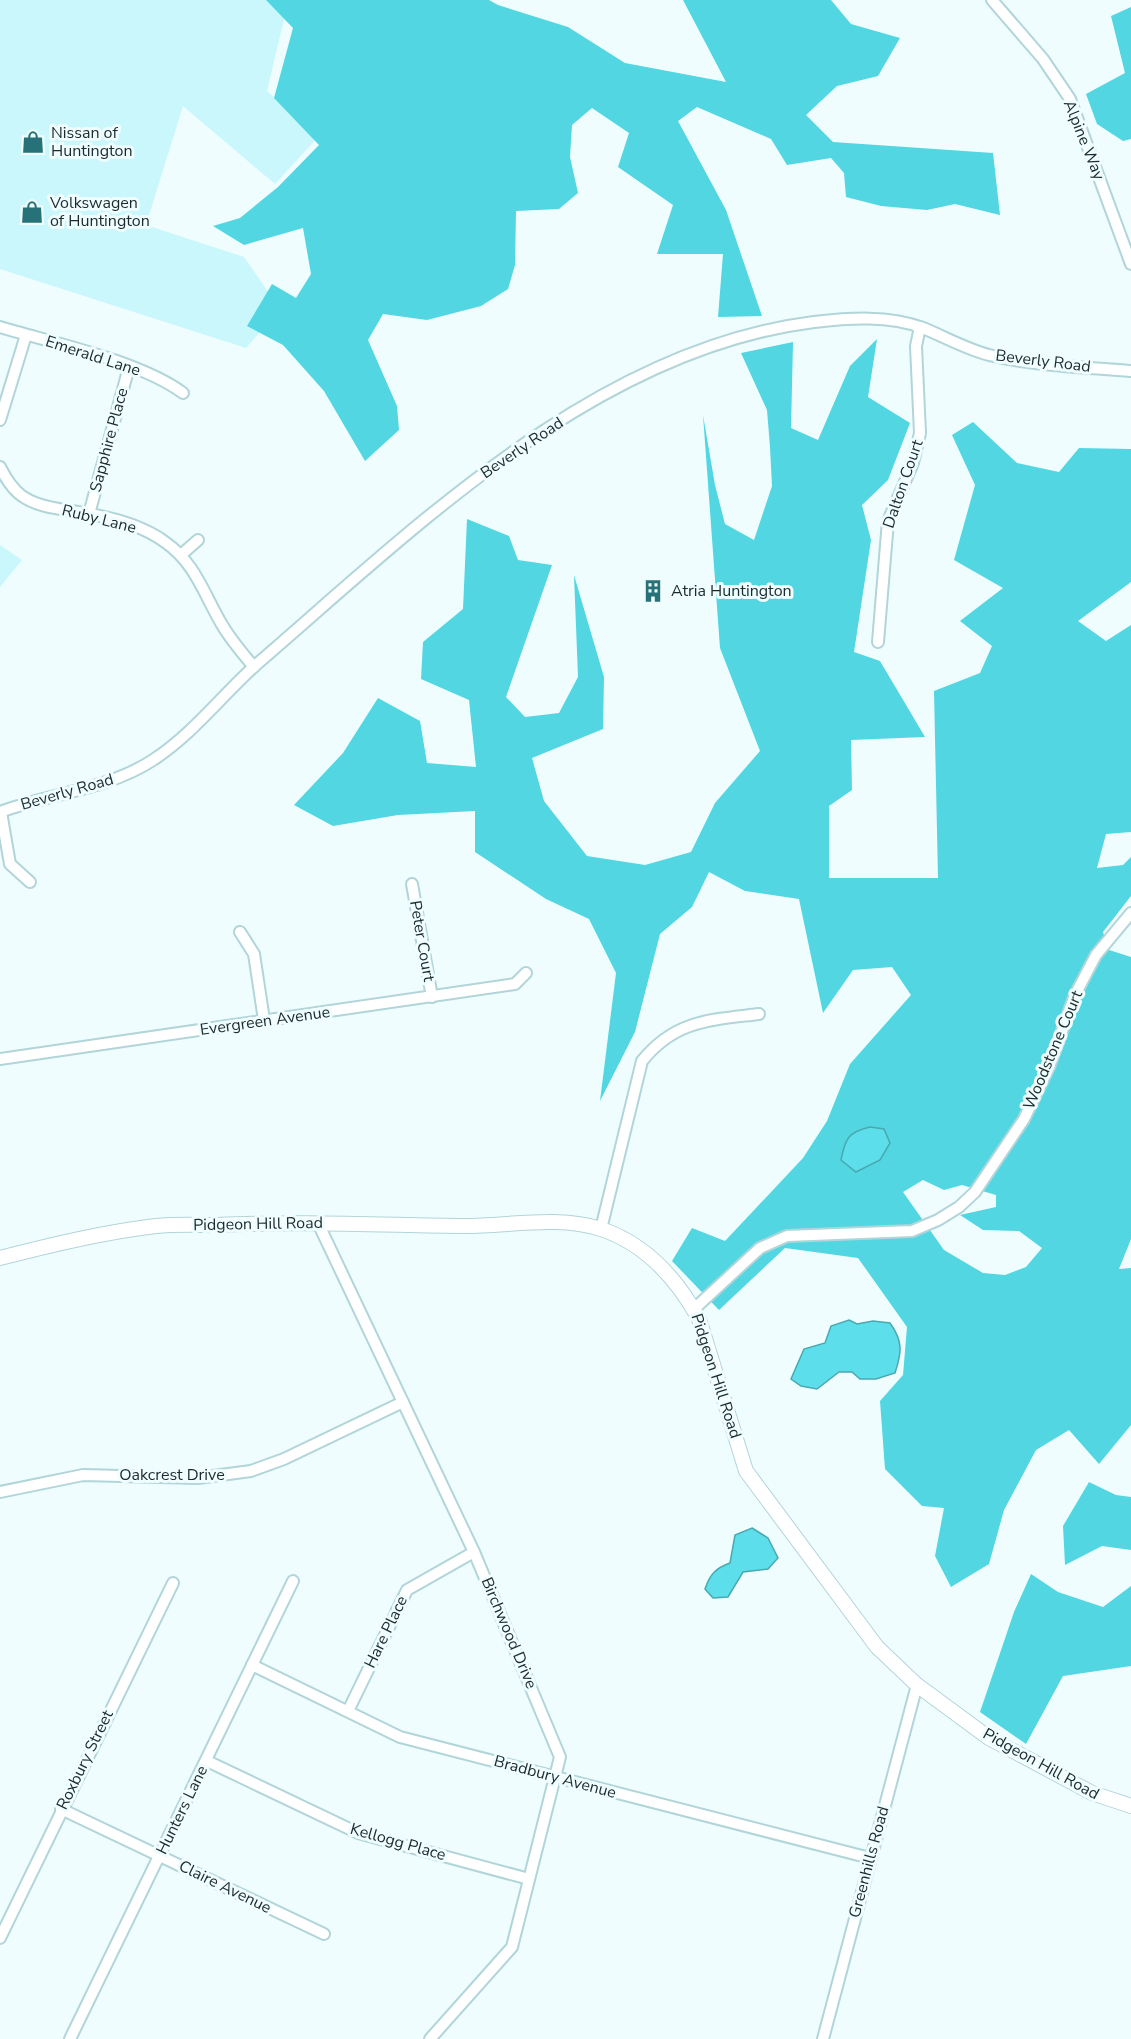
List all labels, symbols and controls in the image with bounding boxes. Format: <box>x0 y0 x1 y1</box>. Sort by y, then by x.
street label: Alpine Way <box>1058 97 1110 184</box>
place label: Nissan of Huntington <box>51 122 133 162</box>
shop icon: Nissan of Huntington <box>20 129 46 155</box>
place label: Volkswagen of Huntington <box>49 192 150 232</box>
shop icon: Volkswagen of Huntington <box>19 199 45 225</box>
street label: Emerald Lane <box>43 330 143 382</box>
street label: Beverly Road <box>994 344 1092 378</box>
street label: Sapphire Place <box>85 385 133 495</box>
street label: Beverly Road <box>476 412 568 484</box>
street label: Dalton Court <box>878 436 929 531</box>
street label: Ruby Lane <box>59 499 139 539</box>
building icon: Atria Huntington <box>640 578 666 604</box>
place label: Atria Huntington <box>671 580 792 602</box>
street label: Beverly Road <box>18 768 116 816</box>
street label: Peter Court <box>404 899 440 984</box>
street label: Woodstone Court <box>1018 987 1088 1113</box>
street label: Evergreen Avenue <box>199 1001 331 1041</box>
street label: Pidgeon Hill Road <box>193 1212 323 1236</box>
street label: Pidgeon Hill Road <box>685 1311 747 1441</box>
street label: Oakcrest Drive <box>119 1464 225 1486</box>
street label: Birchwood Drive <box>476 1574 542 1692</box>
street label: Hare Place <box>359 1592 413 1672</box>
street label: Roxbury Street <box>51 1706 119 1813</box>
street label: Pidgeon Hill Road <box>979 1723 1103 1805</box>
street label: Bradbury Avenue <box>492 1750 618 1804</box>
street label: Hunters Lane <box>151 1762 213 1858</box>
street label: Greenhills Road <box>844 1804 894 1920</box>
street label: Kellogg Place <box>348 1818 448 1866</box>
street label: Claire Avenue <box>175 1855 275 1919</box>

